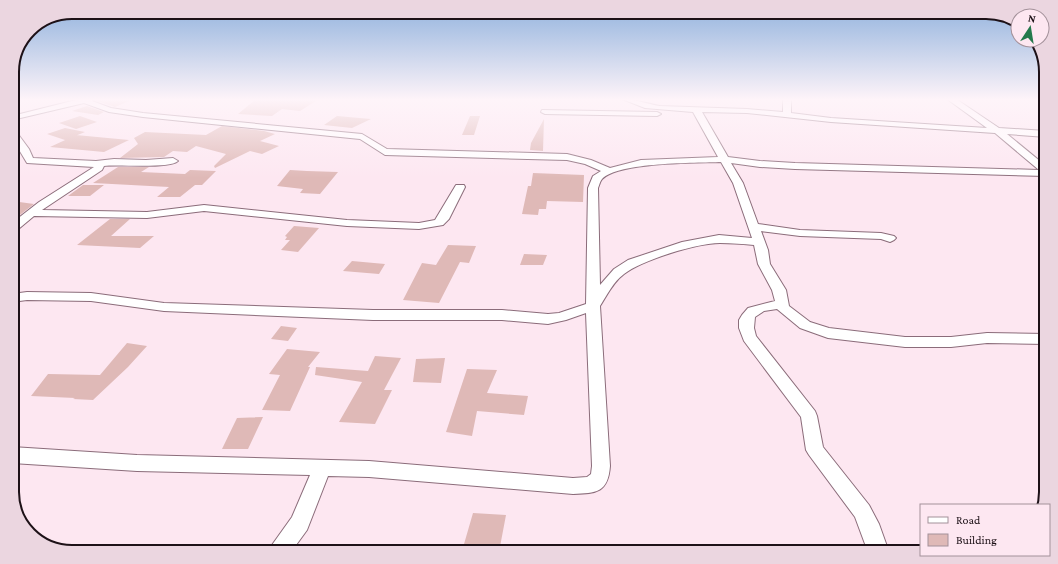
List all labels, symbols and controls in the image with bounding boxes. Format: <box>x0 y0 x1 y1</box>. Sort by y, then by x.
north arrow <box>1010 8 1050 48</box>
text: N <box>1027 12 1037 25</box>
legend <box>920 504 1050 556</box>
text: Road <box>956 513 981 527</box>
text: Building <box>956 533 997 547</box>

